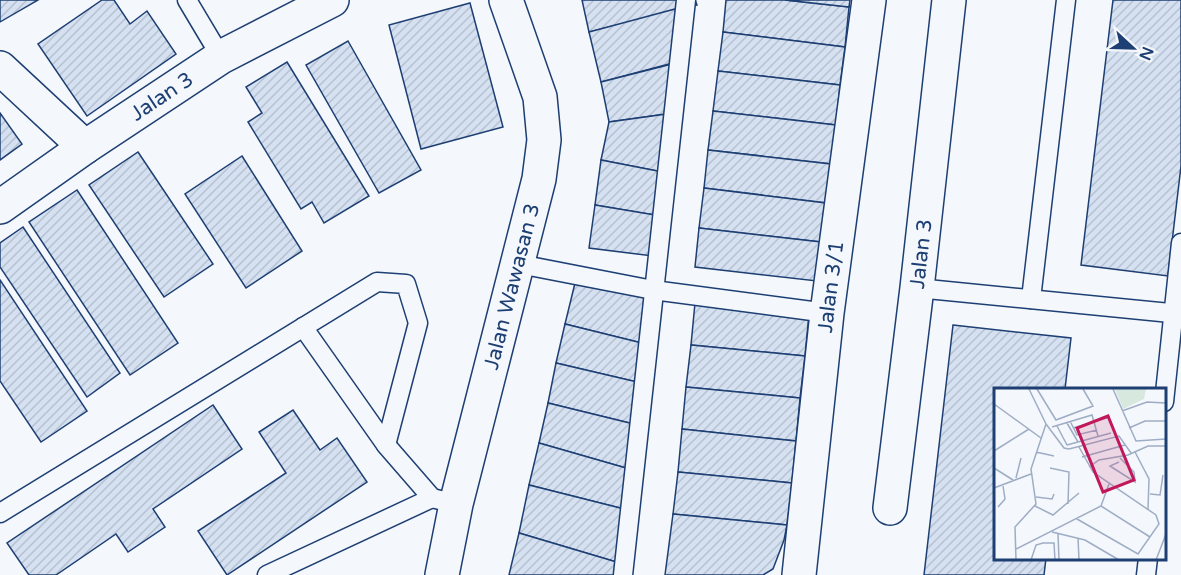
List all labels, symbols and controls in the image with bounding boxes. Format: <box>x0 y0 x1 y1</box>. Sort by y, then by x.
north arrow <box>1103 18 1163 78</box>
text: N <box>1134 44 1158 63</box>
street label: Jalan 3 <box>126 66 198 126</box>
street label: Jalan Wawasan 3 <box>478 201 545 372</box>
street label: Jalan 3 <box>904 218 937 290</box>
street label: Jalan 3/1 <box>812 239 849 334</box>
inset map <box>994 388 1166 560</box>

